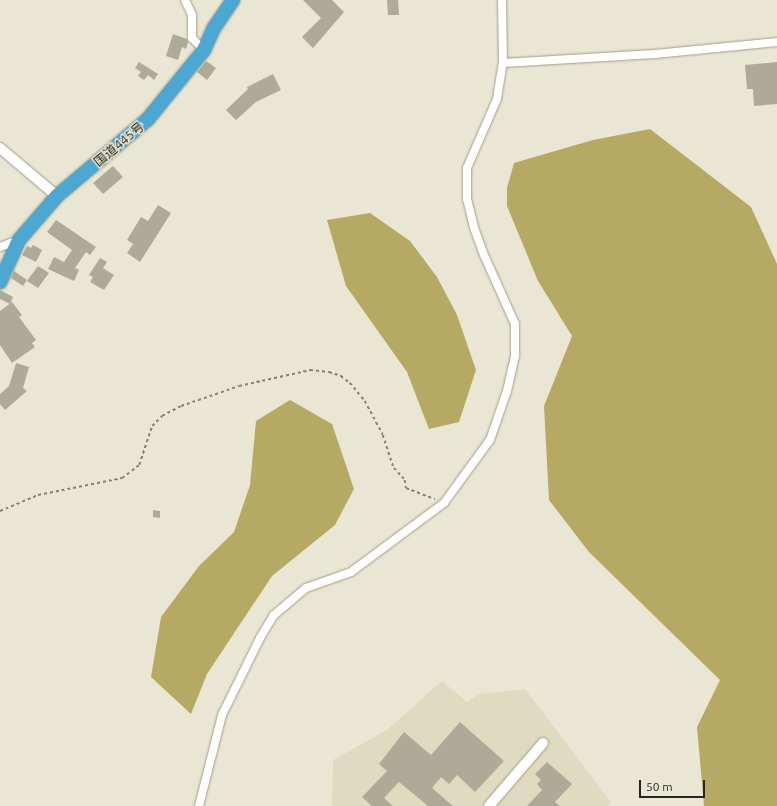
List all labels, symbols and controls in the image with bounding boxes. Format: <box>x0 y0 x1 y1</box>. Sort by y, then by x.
street label: 国道445号 <box>91 118 147 170</box>
scale bar <box>641 772 707 798</box>
text: 50 m <box>646 780 673 793</box>

